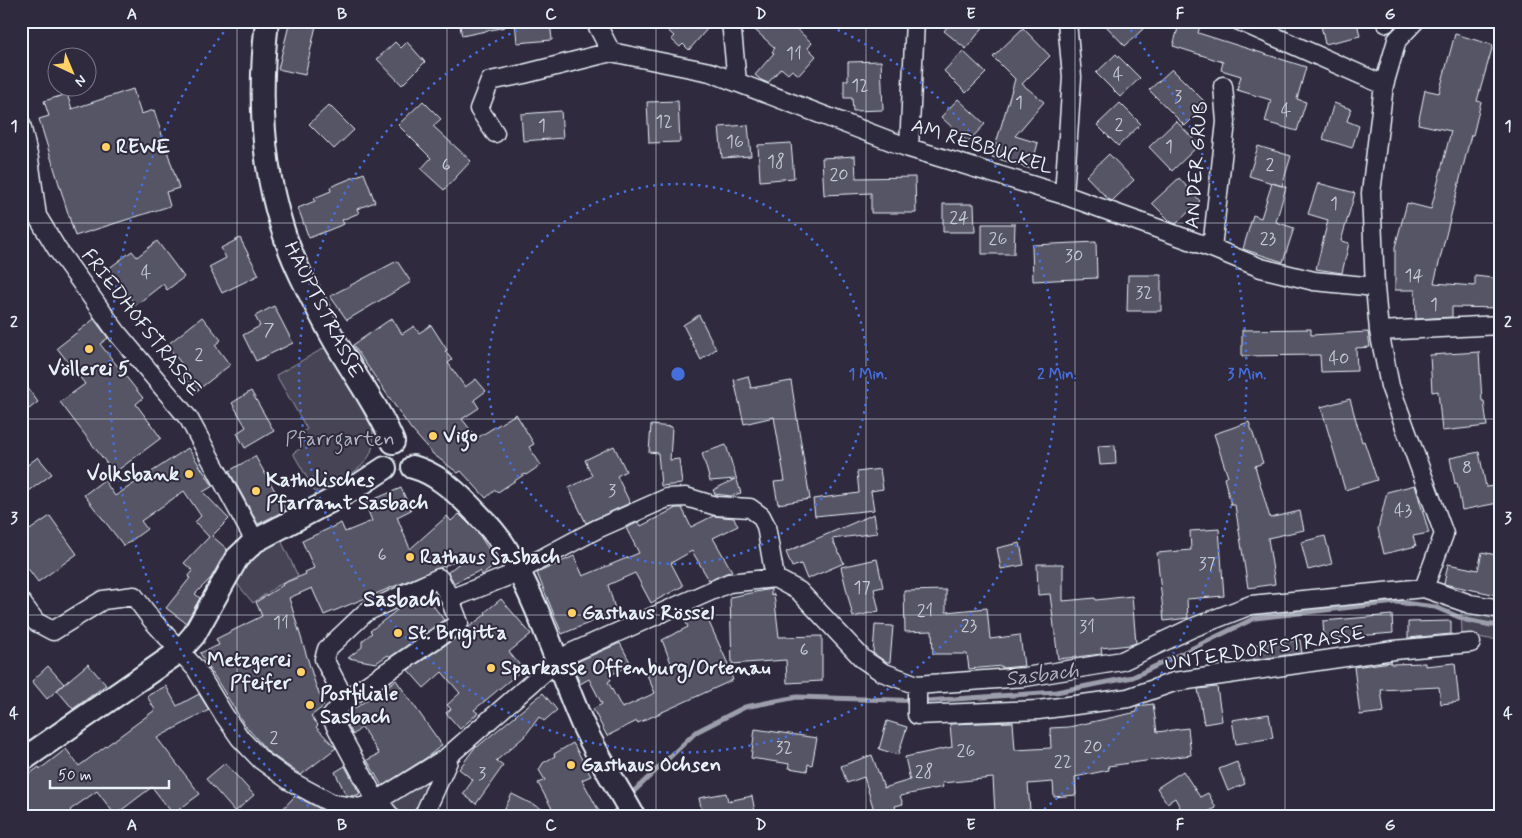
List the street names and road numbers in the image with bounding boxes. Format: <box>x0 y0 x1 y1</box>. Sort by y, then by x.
street label: AN DER GRUB <box>1179 100 1215 230</box>
street label: AM REBBUCKEL <box>908 113 1057 182</box>
street label: HAUPTSTRASSE <box>277 237 369 383</box>
street label: FRIEDHOFSTRASSE <box>75 243 207 403</box>
street label: UNTERDORFSTRASSE <box>1163 620 1367 678</box>

